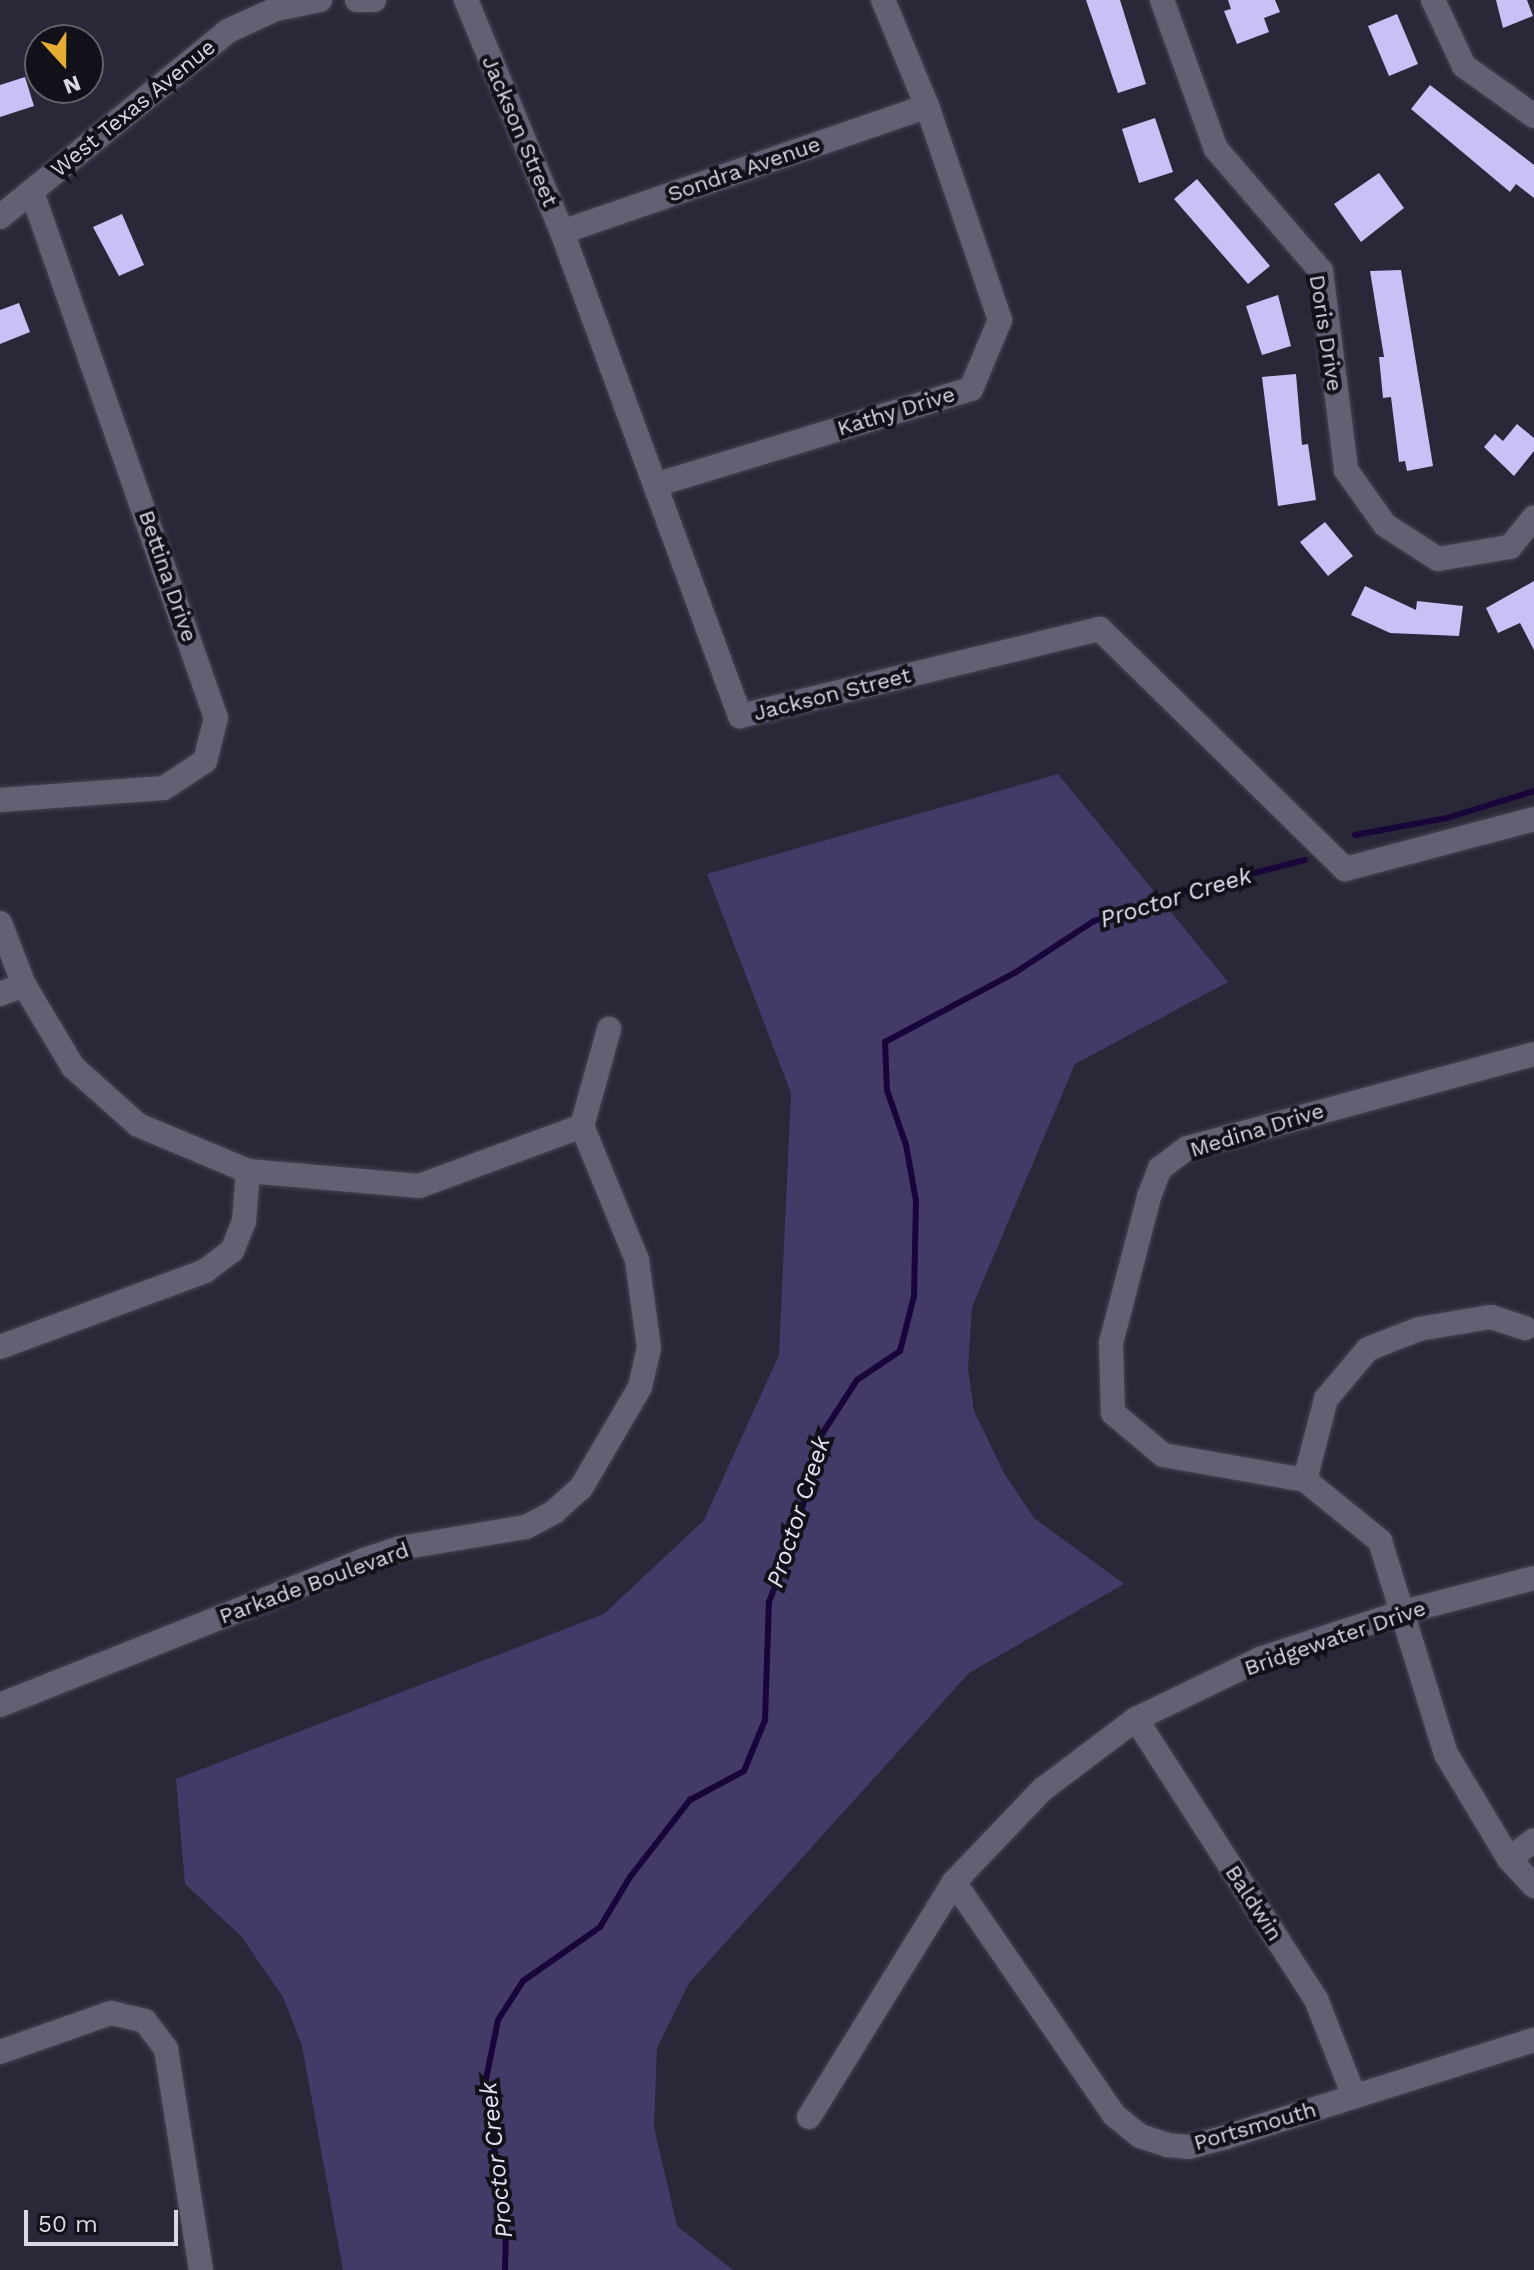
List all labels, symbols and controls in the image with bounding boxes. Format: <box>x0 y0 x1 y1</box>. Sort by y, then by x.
north arrow <box>24 24 104 104</box>
street label: West Texas Avenue <box>45 33 221 183</box>
street label: Jackson Street <box>476 52 564 210</box>
text: N <box>60 70 84 100</box>
street label: Sondra Avenue <box>664 130 824 208</box>
street label: Doris Drive <box>1304 273 1348 393</box>
street label: Kathy Drive <box>834 381 958 441</box>
street label: Bettina Drive <box>133 507 203 645</box>
street label: Jackson Street <box>751 662 913 726</box>
water label: Proctor Creek <box>1096 861 1256 935</box>
street label: Medina Drive <box>1187 1097 1327 1163</box>
water label: Proctor Creek <box>761 1433 837 1591</box>
street label: Parkade Boulevard <box>216 1536 412 1630</box>
street label: Bridgewater Drive <box>1241 1595 1429 1681</box>
street label: Baldwin <box>1220 1860 1288 1946</box>
water label: Proctor Creek <box>474 2080 520 2240</box>
street label: Portsmouth <box>1191 2096 1319 2156</box>
scale bar <box>28 2194 182 2244</box>
text: 50 m <box>38 2210 98 2238</box>

